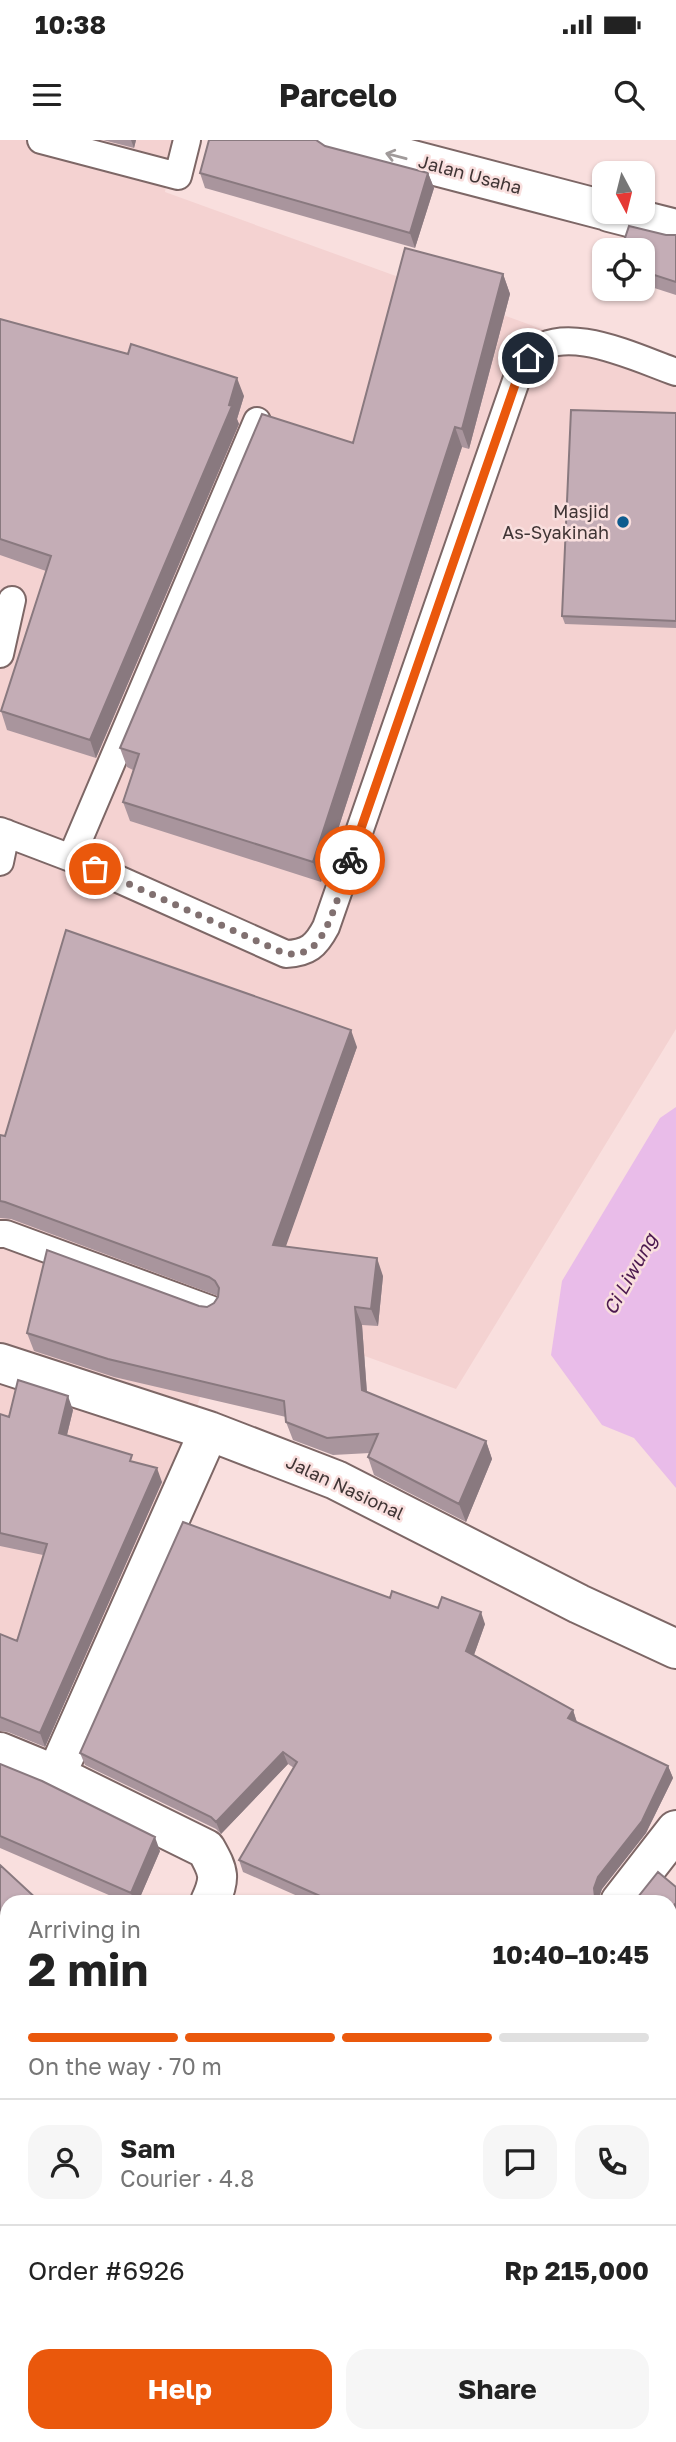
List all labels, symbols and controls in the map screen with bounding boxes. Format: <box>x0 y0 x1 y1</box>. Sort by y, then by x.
text: 10:38 <box>35 9 106 40</box>
icon: menu <box>28 76 66 114</box>
text: Parcelo <box>279 76 397 114</box>
icon: search <box>610 76 648 114</box>
one-way arrow <box>385 149 407 162</box>
street label: Jalan Usaha <box>416 150 524 198</box>
north arrow <box>592 161 654 224</box>
map controls <box>592 161 655 301</box>
button: locate <box>592 238 655 301</box>
pin <box>498 328 558 388</box>
icon: home <box>509 339 547 377</box>
place label: Masjid As-Syakinah <box>502 500 609 543</box>
marker: Masjid As-Syakinah <box>615 514 631 530</box>
courier <box>315 825 385 895</box>
pin <box>65 839 125 899</box>
icon: bike <box>331 841 369 879</box>
icon: bag <box>76 850 114 888</box>
water label: Ci Liwung <box>598 1228 662 1318</box>
street label: Jalan Nasional <box>283 1450 408 1524</box>
text: Arriving in <box>28 1915 141 1943</box>
text: 10:40–10:45 <box>493 1939 649 1970</box>
text: 2 min <box>28 1941 148 1996</box>
text: On the way · 70 m <box>28 2052 222 2080</box>
button: person <box>28 2125 102 2199</box>
button: chat <box>483 2125 557 2199</box>
button: phone <box>575 2125 649 2199</box>
text: Sam <box>120 2133 175 2164</box>
text: Courier · 4.8 <box>120 2164 254 2192</box>
text: Order #6926 <box>28 2255 185 2286</box>
text: Rp 215,000 <box>504 2255 649 2286</box>
button: Help <box>28 2349 332 2429</box>
button: Share <box>346 2349 649 2429</box>

